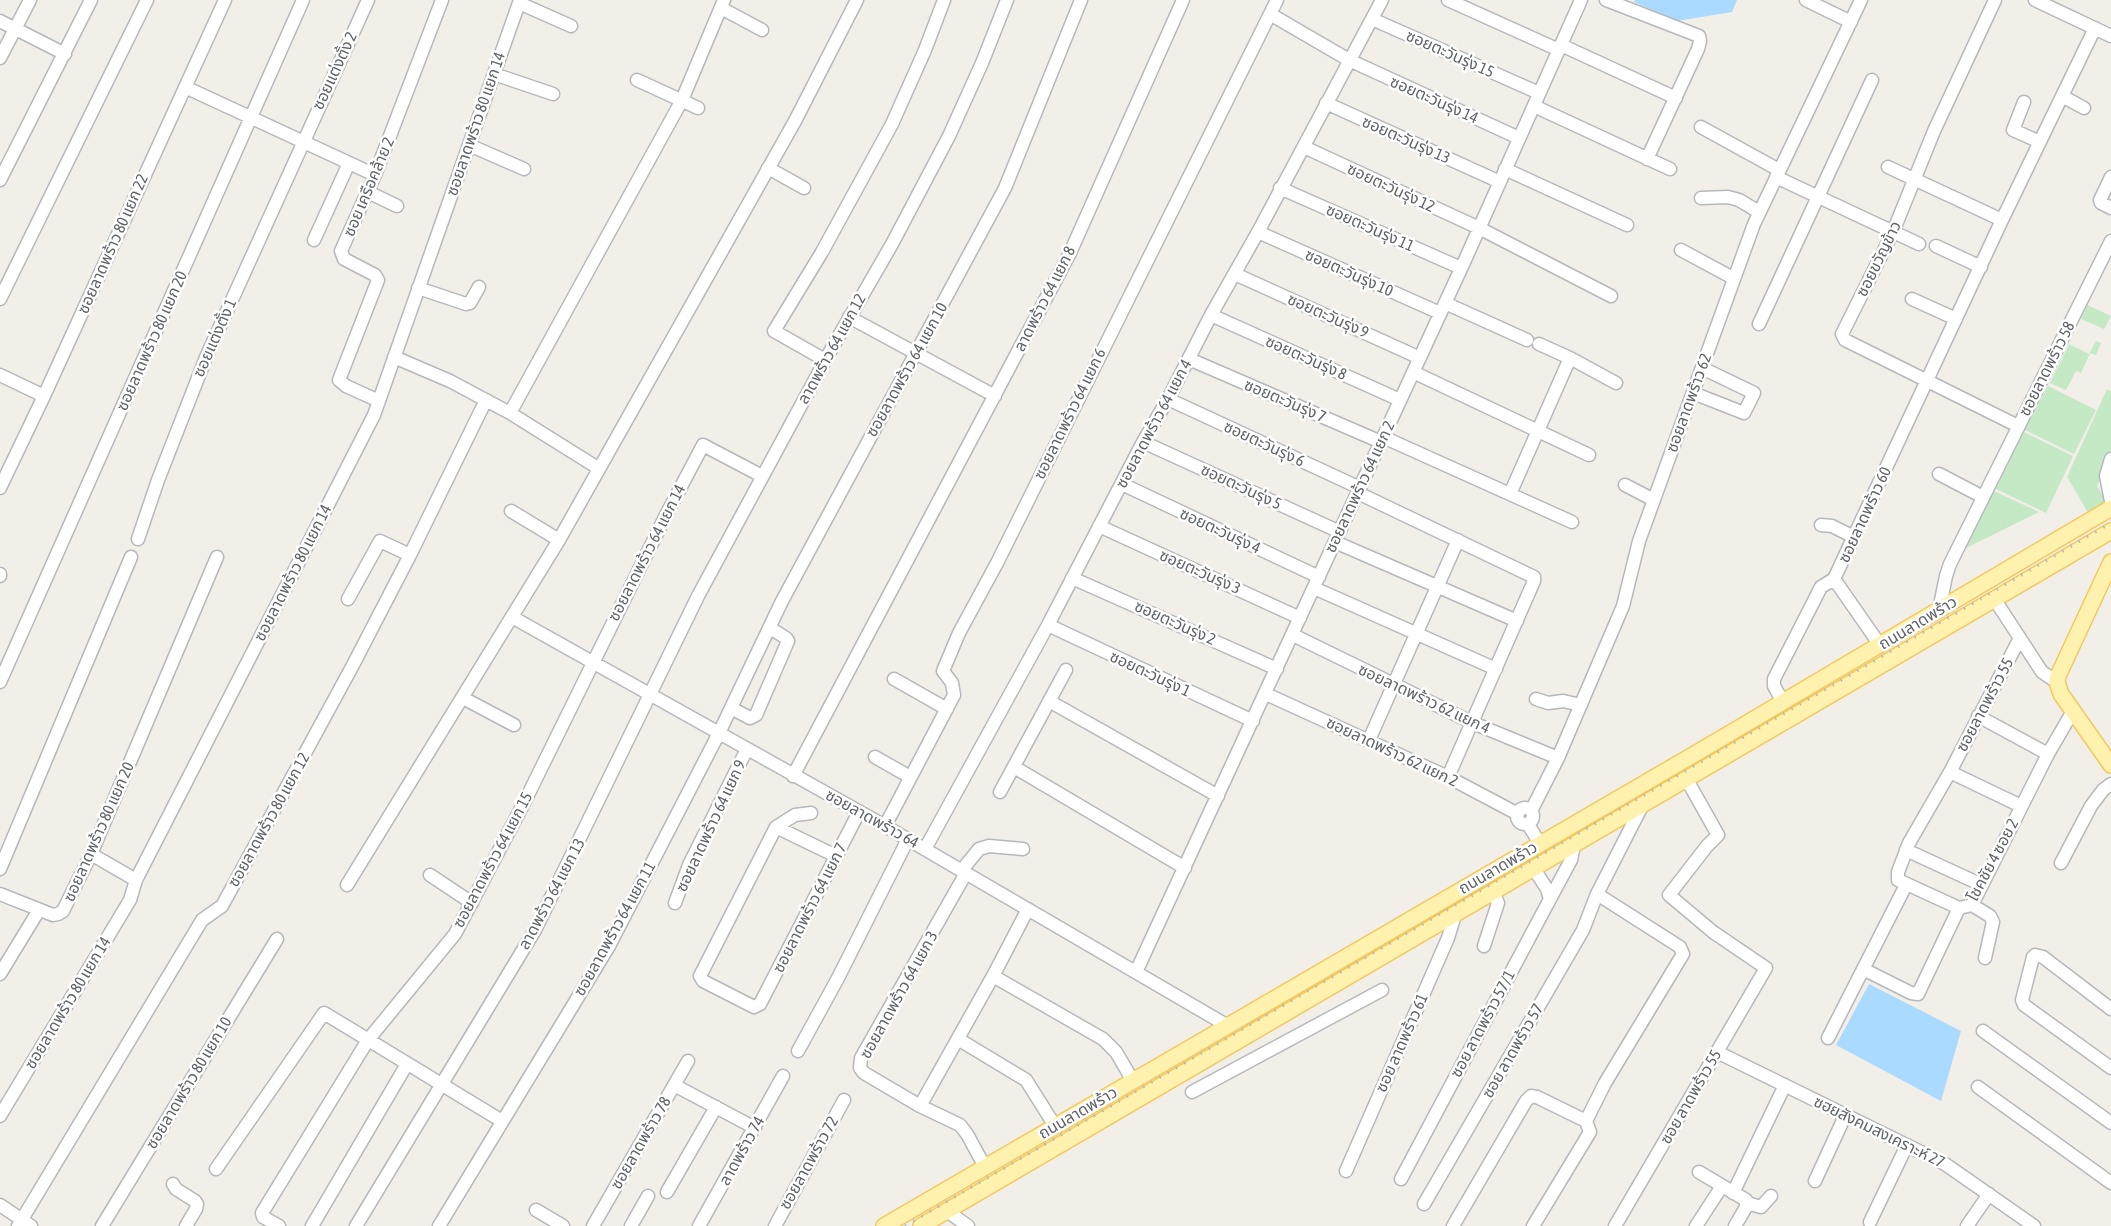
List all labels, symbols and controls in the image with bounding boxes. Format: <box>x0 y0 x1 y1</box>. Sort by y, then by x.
street label: ซอยตะวันรุ่ง 15 <box>1403 26 1497 82</box>
street label: ซอยแต่งตั้ง 2 <box>309 29 361 113</box>
street label: ซอยลาดพร้าว 80 แยก 14 <box>442 50 510 198</box>
street label: ซอยตะวันรุ่ง 14 <box>1387 72 1481 128</box>
street label: ซอยตะวันรุ่ง 13 <box>1359 112 1453 168</box>
street label: ซอย เครือคล้าย 2 <box>339 135 399 239</box>
street label: ซอยตะวันรุ่ง 12 <box>1344 159 1438 217</box>
street label: ซอยลาดพร้าว 80 แยก 22 <box>74 171 152 317</box>
street label: ซอยตะวันรุ่ง 11 <box>1323 200 1417 256</box>
street label: ซอยขวัญข้าว <box>1852 218 1906 300</box>
street label: ลาดพร้าว 64 แยก 8 <box>1010 243 1080 355</box>
street label: ซอยตะวันรุ่ง 10 <box>1302 245 1396 301</box>
street label: ซอยลาดพร้าว 80 แยก 20 <box>113 268 191 414</box>
street label: ลาดพร้าว 64 แยก 12 <box>794 290 870 408</box>
street label: ซอยตะวันรุ่ง 9 <box>1284 290 1372 342</box>
street label: ซอยแต่งตั้ง 1 <box>189 296 241 380</box>
street label: ซอยลาดพร้าว 64 แยก 10 <box>862 299 952 441</box>
street label: ซอยลาดพร้าว 58 <box>2015 318 2079 420</box>
street label: ซอยตะวันรุ่ง 8 <box>1262 332 1350 384</box>
street label: ซอยลาดพร้าว 64 แยก 6 <box>1030 345 1110 483</box>
street label: ซอยลาดพร้าว 62 <box>1662 351 1716 455</box>
street label: ซอยลาดพร้าว 64 แยก 4 <box>1112 356 1196 492</box>
street label: ซอยตะวันรุ่ง 7 <box>1241 375 1329 427</box>
street label: ซอยตะวันรุ่ง 6 <box>1221 417 1307 471</box>
street label: ซอยลาดพร้าว 64 แยก 2 <box>1321 418 1399 556</box>
street label: ซอยตะวันรุ่ง 5 <box>1198 460 1284 514</box>
street label: ซอยลาดพร้าว 60 <box>1834 464 1896 566</box>
street label: ซอยลาดพร้าว 64 แยก 14 <box>604 481 690 625</box>
street label: ซอยลาดพร้าว 80 แยก 14 <box>250 501 336 645</box>
street label: ซอยตะวันรุ่ง 4 <box>1177 504 1263 558</box>
street label: ซอยตะวันรุ่ง 3 <box>1156 546 1244 598</box>
street label: ถนนลาดพร้าว <box>1875 592 1961 654</box>
street label: ซอยตะวันรุ่ง 2 <box>1131 597 1219 649</box>
street label: ซอยตะวันรุ่ง 1 <box>1107 647 1193 701</box>
street label: ซอยลาดพร้าว 55 <box>1952 655 2018 755</box>
street label: ซอยลาดพร้าว 62 แยก 4 <box>1355 660 1493 738</box>
street label: ซอยลาดพร้าว 62 แยก 2 <box>1323 713 1461 791</box>
street label: ซอยลาดพร้าว 80 แยก 12 <box>224 749 314 891</box>
street label: ซอยลาดพร้าว 64 แยก 9 <box>672 757 750 895</box>
street label: ซอยลาดพร้าว 80 แยก 20 <box>60 759 138 905</box>
street label: ซอยลาดพร้าว 64 <box>822 785 922 853</box>
street label: ซอยลาดพร้าว 64 แยก 15 <box>449 789 537 931</box>
street label: โชคชัย 4 ซอย 2 <box>1963 815 2023 905</box>
street label: ลาดพร้าว 64 แยก 13 <box>515 835 589 953</box>
street label: ถนนลาดพร้าว <box>1455 838 1541 898</box>
street label: ซอยลาดพร้าว 64 แยก 7 <box>769 840 851 976</box>
street label: ซอยลาดพร้าว 64 แยก 11 <box>570 858 660 1000</box>
street label: ซอยลาดพร้าว 64 แยก 3 <box>856 928 942 1062</box>
street label: ซอยลาดพร้าว 80 แยก 14 <box>21 933 115 1073</box>
street label: ซอย ลาดพร้าว 57/1 <box>1447 967 1519 1081</box>
street label: ซอย ลาดพร้าว 61 <box>1372 991 1432 1095</box>
street label: ซอย ลาดพร้าว 57 <box>1478 1000 1548 1102</box>
street label: ซอยลาดพร้าว 80 แยก 10 <box>142 1013 236 1153</box>
street label: ซอย ลาดพร้าว 55 <box>1656 1046 1726 1148</box>
street label: ถนนลาดพร้าว <box>1035 1083 1121 1143</box>
street label: ซฮยสังคมสงเคราะห์ 27 <box>1810 1092 1948 1172</box>
street label: ซอยลาดพร้าว 78 <box>607 1093 675 1193</box>
street label: ลาดพร้าว 74 <box>715 1113 769 1189</box>
street label: ซอยลาดพร้าว 72 <box>775 1113 843 1213</box>

